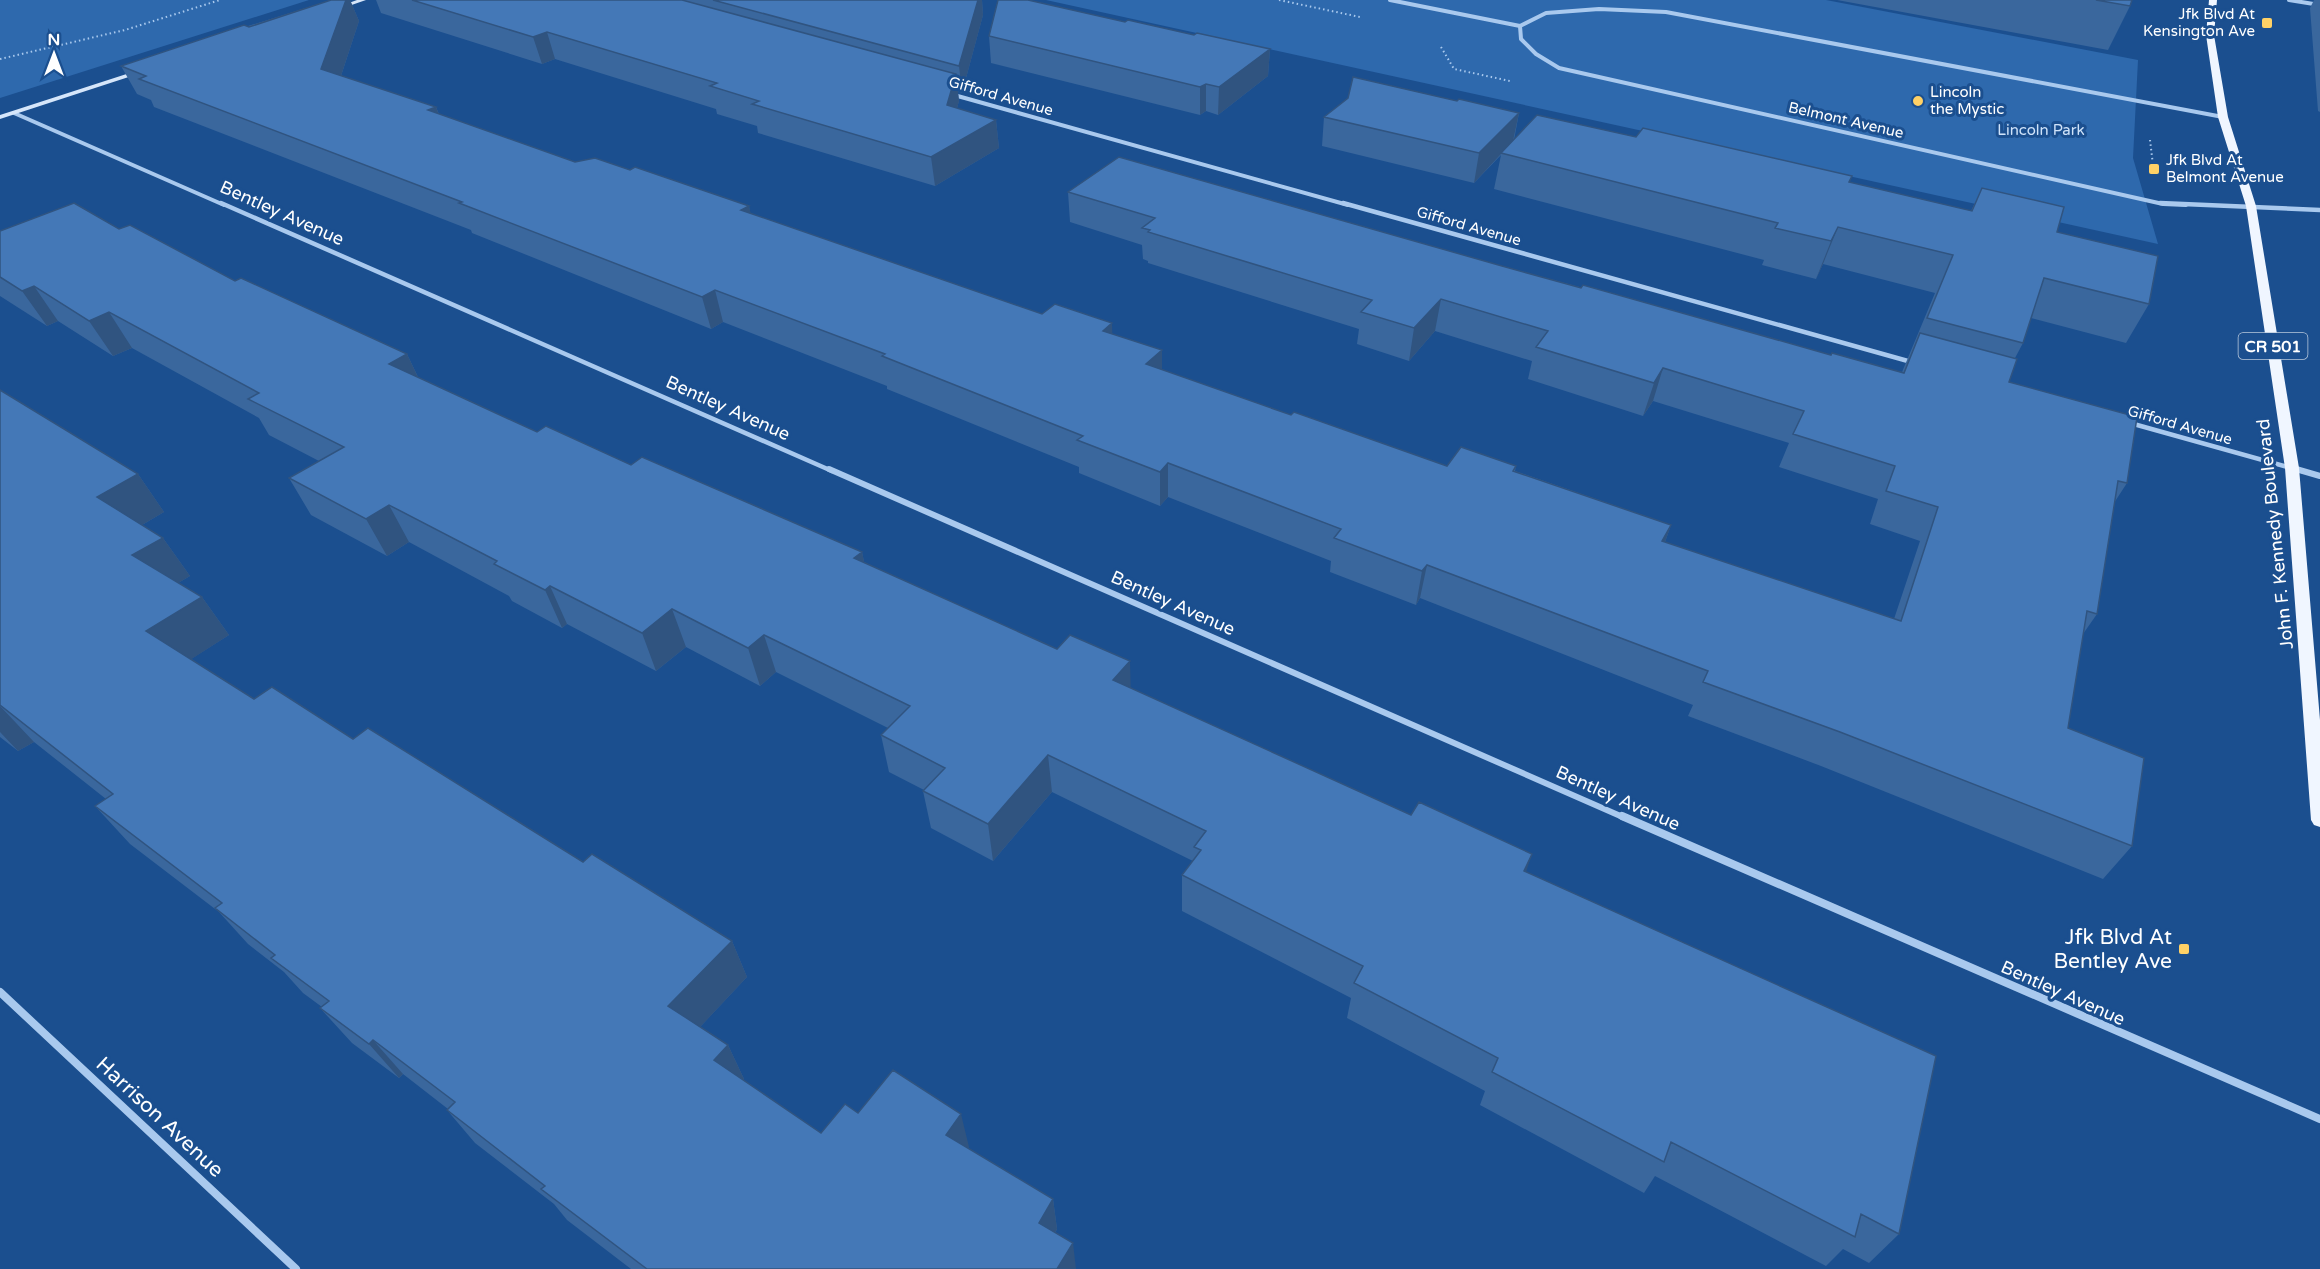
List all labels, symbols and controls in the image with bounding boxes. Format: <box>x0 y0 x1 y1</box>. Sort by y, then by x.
place label: Jfk Blvd At Kensington Ave <box>2143 5 2255 40</box>
marker: Jfk Blvd At Kensington Ave <box>2260 16 2274 30</box>
north arrow <box>24 24 84 84</box>
text: N <box>48 30 60 50</box>
street label: Gifford Avenue <box>947 72 1055 120</box>
place label: Lincoln the Mystic <box>1930 83 2004 118</box>
marker: Lincoln the Mystic <box>1911 94 1925 108</box>
street label: Belmont Avenue <box>1787 98 1905 142</box>
park label: Lincoln Park <box>1997 121 2085 139</box>
place label: Jfk Blvd At Belmont Avenue <box>2166 151 2284 186</box>
marker: Jfk Blvd At Belmont Avenue <box>2147 162 2161 176</box>
street label: Bentley Avenue <box>217 176 347 250</box>
street label: Gifford Avenue <box>1415 202 1523 250</box>
road number: CR 501 <box>2238 333 2308 359</box>
street label: Bentley Avenue <box>663 371 793 445</box>
street label: Gifford Avenue <box>2126 401 2234 449</box>
street label: John F. Kennedy Boulevard <box>2252 418 2298 650</box>
street label: Bentley Avenue <box>1108 566 1238 640</box>
street label: Bentley Avenue <box>1553 761 1683 835</box>
place label: Jfk Blvd At Bentley Ave <box>2054 925 2172 974</box>
marker: Jfk Blvd At Bentley Ave <box>2177 942 2191 956</box>
street label: Bentley Avenue <box>1998 956 2128 1030</box>
street label: Harrison Avenue <box>91 1052 229 1183</box>

